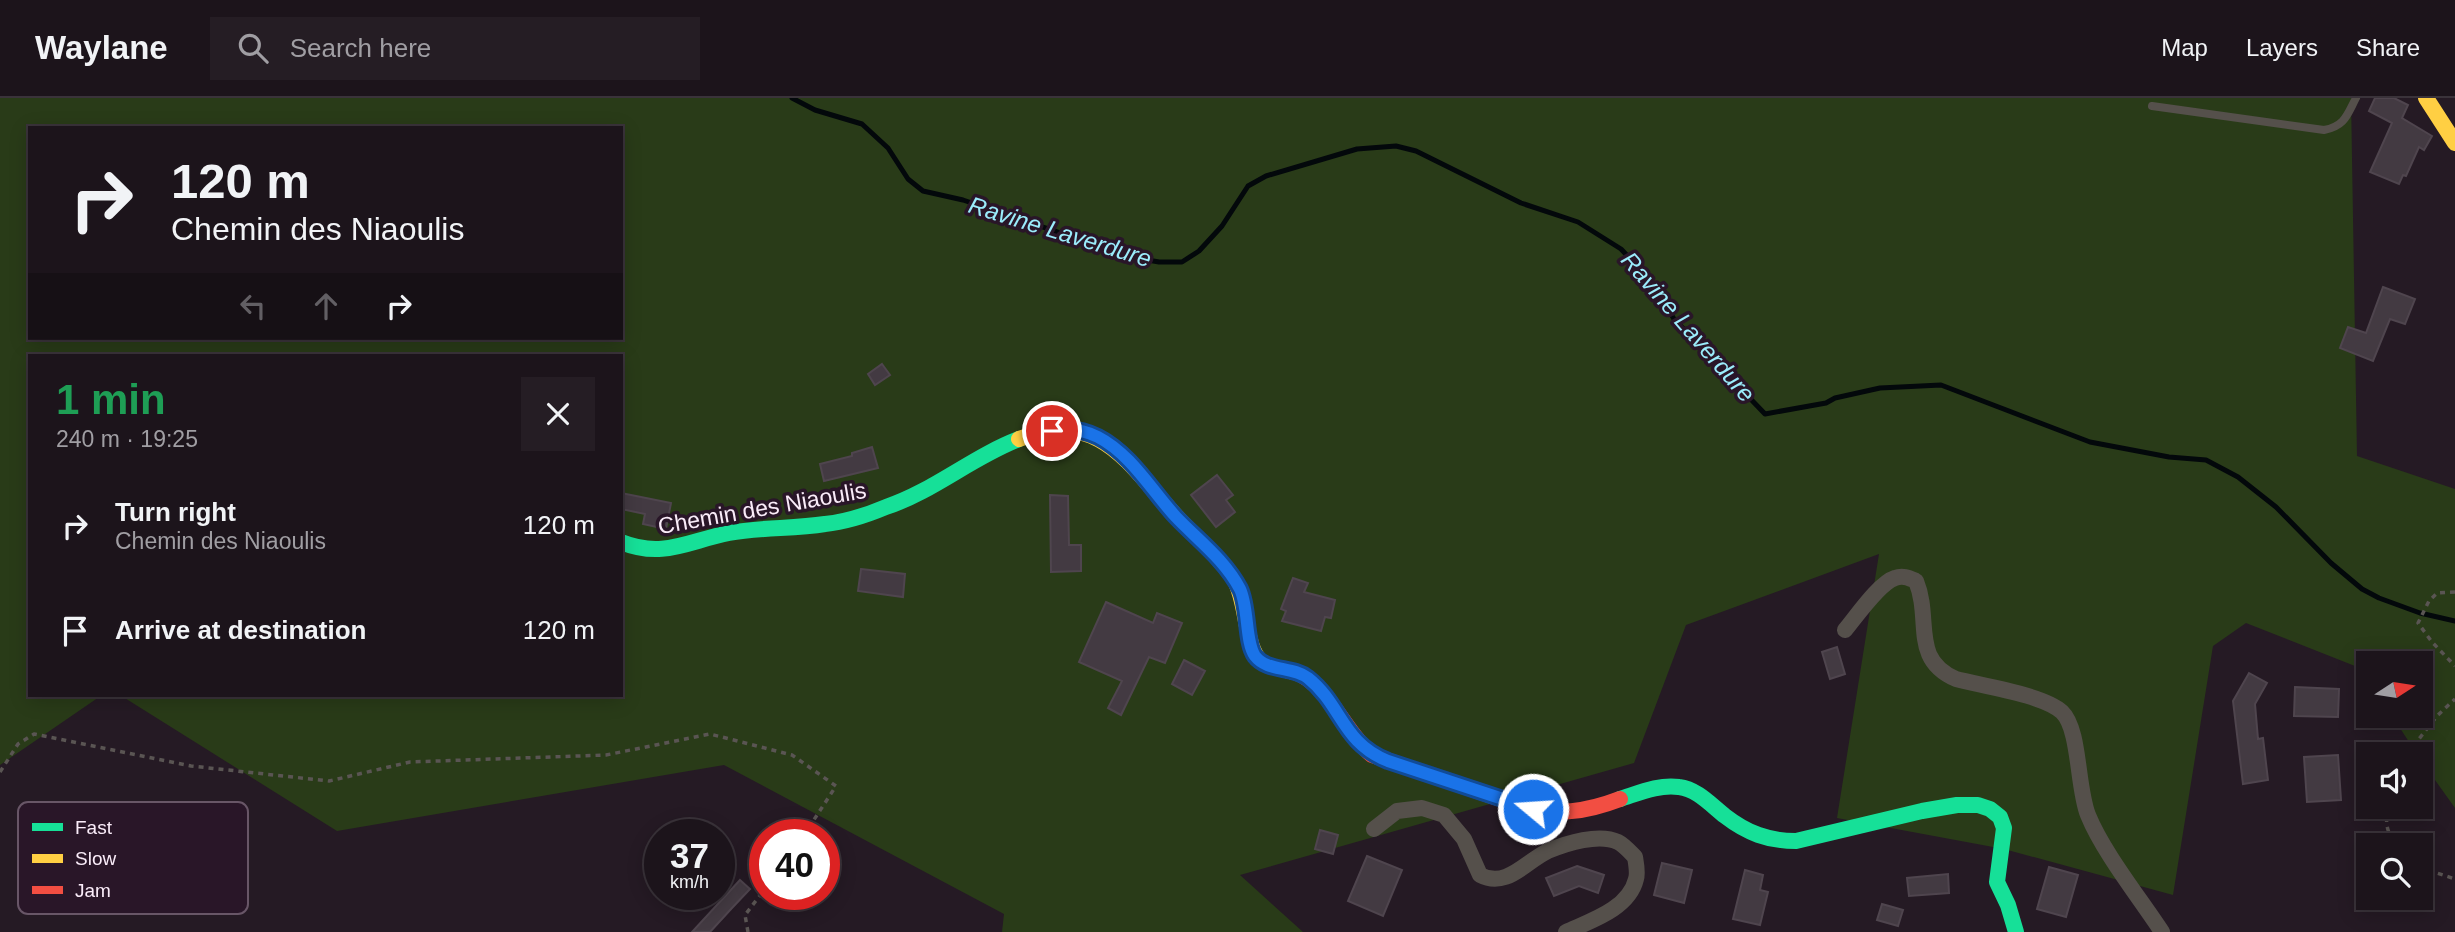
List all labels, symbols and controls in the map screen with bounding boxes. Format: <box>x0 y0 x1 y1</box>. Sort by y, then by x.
search box <box>210 17 700 80</box>
text: Waylane <box>35 29 168 66</box>
icon: search <box>234 29 272 67</box>
text: Search here <box>290 33 431 63</box>
text: Map <box>2161 34 2208 61</box>
text: Layers <box>2246 34 2318 61</box>
text: Share <box>2356 34 2420 61</box>
icon: right <box>56 154 147 245</box>
text: 120 m <box>171 154 310 208</box>
water label: Ravine Laverdure <box>966 191 1155 272</box>
text: Chemin des Niaoulis <box>171 211 464 247</box>
water label: Ravine Laverdure <box>1616 246 1761 407</box>
icon: left <box>234 287 272 325</box>
icon: ahead <box>307 287 345 325</box>
icon: right <box>380 287 418 325</box>
text: 1 min <box>56 376 166 423</box>
button: close <box>521 377 595 451</box>
pin <box>1022 401 1082 461</box>
icon: arrive <box>1033 412 1071 450</box>
text: 240 m · 19:25 <box>56 426 198 452</box>
street label: Chemin des Niaoulis <box>656 477 868 539</box>
text: Turn right <box>115 497 236 527</box>
icon: right <box>56 507 94 545</box>
text: 120 m <box>523 510 595 540</box>
text: Chemin des Niaoulis <box>115 528 326 554</box>
icon: arrive <box>56 612 94 650</box>
text: Arrive at destination <box>115 615 366 645</box>
text: 120 m <box>523 615 595 645</box>
north arrow <box>2356 651 2432 728</box>
map controls <box>2356 651 2433 910</box>
button: sound <box>2356 742 2433 819</box>
position arrow <box>1496 772 1570 846</box>
legend <box>18 802 248 914</box>
text: Fast <box>75 817 113 838</box>
speed limit sign: 40 <box>749 819 840 910</box>
button: search <box>2356 833 2433 910</box>
text: 37 <box>670 836 709 875</box>
text: Slow <box>75 848 116 869</box>
text: km/h <box>670 872 709 892</box>
text: Jam <box>75 880 111 901</box>

